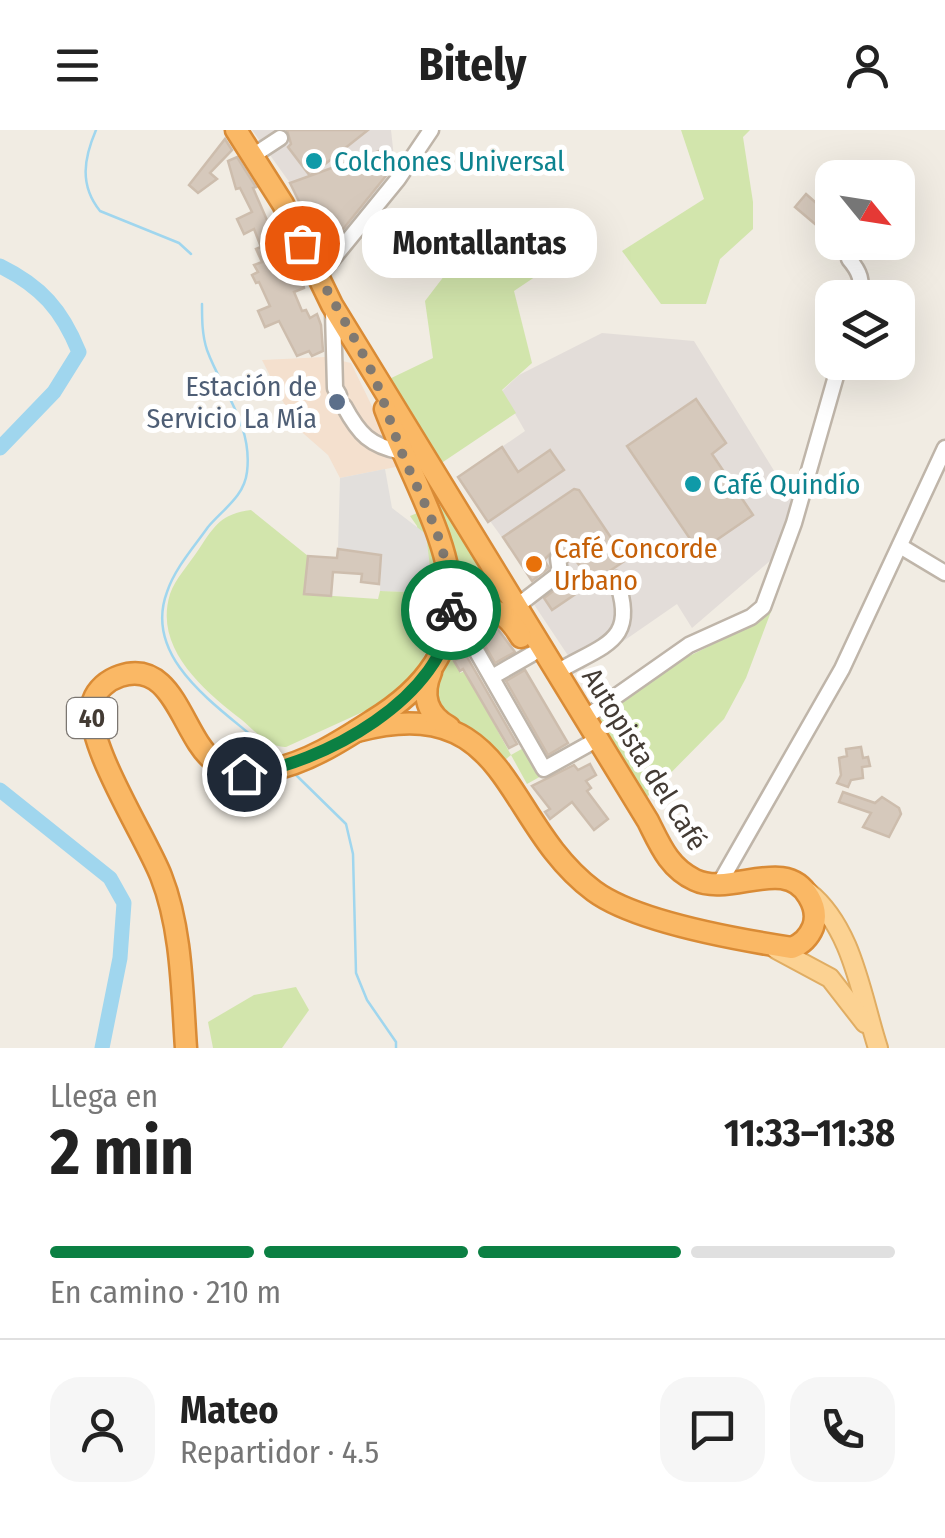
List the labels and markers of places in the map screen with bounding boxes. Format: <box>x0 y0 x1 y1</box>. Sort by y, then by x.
place label: Colchones Universal <box>334 145 565 178</box>
marker: Colchones Universal <box>303 150 325 172</box>
pin <box>260 201 345 286</box>
callout: Montallantas <box>362 208 597 278</box>
place label: Estación de Servicio La Mía <box>146 370 317 435</box>
marker: Estación de Servicio La Mía <box>326 391 348 413</box>
place label: Café Quindío <box>713 468 861 501</box>
marker: Café Quindío <box>682 473 704 495</box>
place label: Café Concorde Urbano <box>554 532 718 597</box>
marker: Café Concorde Urbano <box>523 553 545 575</box>
pin <box>202 732 287 817</box>

